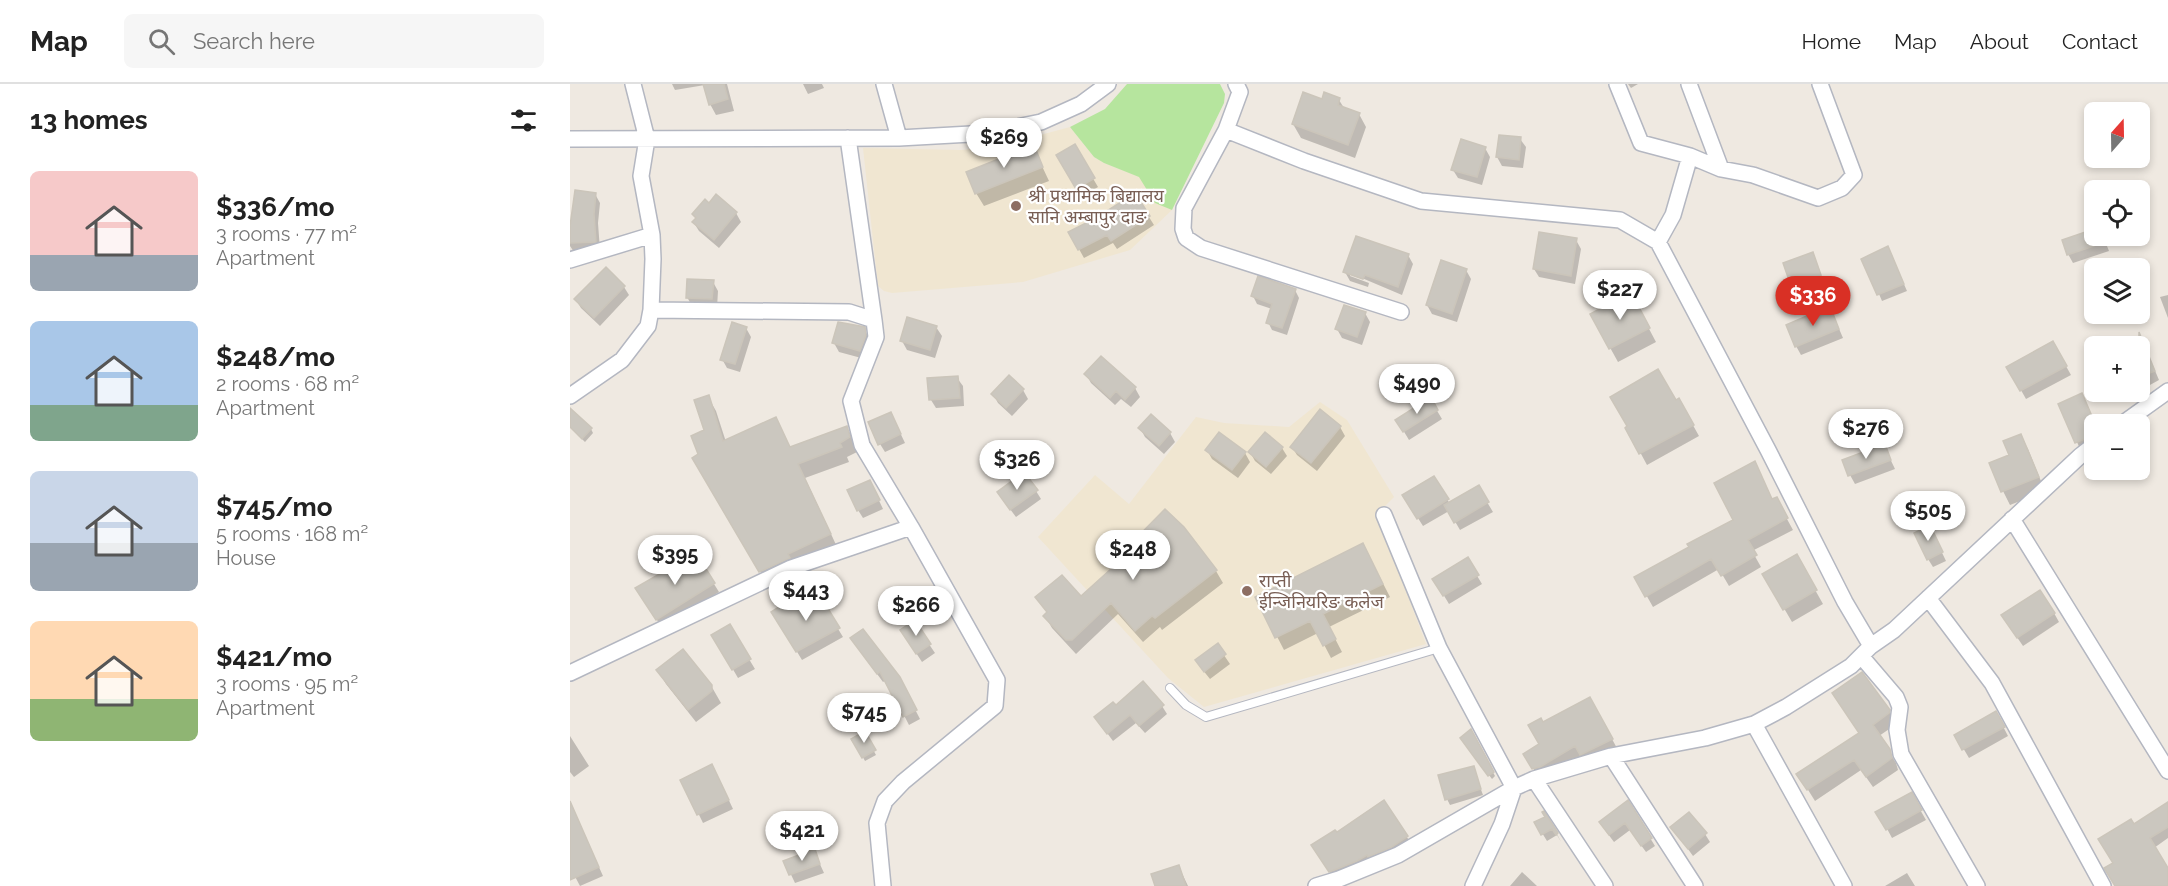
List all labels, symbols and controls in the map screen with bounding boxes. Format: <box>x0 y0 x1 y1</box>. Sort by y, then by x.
search box <box>124 14 544 68</box>
text: Map <box>30 25 88 58</box>
icon: search <box>145 25 178 58</box>
text: Search here <box>193 28 315 54</box>
text: Home <box>1802 29 1861 54</box>
text: Map <box>1894 29 1937 54</box>
text: About <box>1970 29 2029 54</box>
text: Contact <box>2062 29 2138 54</box>
north arrow <box>2084 102 2150 168</box>
map controls <box>2084 102 2150 480</box>
icon: filters <box>507 104 540 137</box>
text: 13 homes <box>30 105 148 135</box>
pin: $269 <box>968 118 1040 169</box>
text: $269 <box>980 125 1028 149</box>
button: locate <box>2084 180 2150 246</box>
place label: श्री प्रथामिक बिद्यालय सानि अम्बापुर दाङ <box>1028 185 1164 229</box>
text: $336/mo <box>216 192 334 222</box>
icon: home <box>78 195 150 267</box>
marker: श्री प्रथामिक बिद्यालय सानि अम्बापुर दाङ <box>1009 199 1023 213</box>
text: 3 rooms · 77 m² <box>216 222 357 246</box>
text: Apartment <box>216 246 315 270</box>
button: layers <box>2084 258 2150 324</box>
pin: $227 <box>1584 270 1656 321</box>
pin: $336 <box>1777 276 1849 327</box>
text: $227 <box>1597 277 1643 301</box>
text: $336 <box>1789 283 1837 307</box>
button: + <box>2084 336 2150 402</box>
text: $248/mo <box>216 342 335 372</box>
icon: home <box>78 345 150 417</box>
pin: $490 <box>1381 364 1453 415</box>
text: $490 <box>1393 371 1441 395</box>
text: 2 rooms · 68 m² <box>216 372 359 396</box>
text: Apartment <box>216 396 315 420</box>
pin: $276 <box>1830 409 1902 460</box>
button: − <box>2084 414 2150 480</box>
text: $276 <box>1842 416 1890 440</box>
pin: $326 <box>981 440 1053 491</box>
text: $326 <box>993 447 1041 471</box>
pin: $505 <box>1892 491 1964 542</box>
text: $745/mo <box>216 492 333 522</box>
icon: home <box>78 495 150 567</box>
text: $505 <box>1904 498 1952 522</box>
text: 5 rooms · 168 m² <box>216 522 368 546</box>
pin: $248 <box>1097 530 1169 581</box>
pin: $395 <box>639 535 711 586</box>
text: $248 <box>1109 537 1157 561</box>
text: $395 <box>652 542 698 566</box>
text: House <box>216 546 276 570</box>
place label: राप्ती ईन्जिनियरिङ कलेज <box>1259 570 1384 612</box>
pin: $443 <box>770 571 842 622</box>
text: $443 <box>783 578 829 602</box>
marker: राप्ती ईन्जिनियरिङ कलेज <box>1240 584 1254 598</box>
pin: $266 <box>880 586 952 637</box>
text: $266 <box>892 593 940 617</box>
text: $421/mo <box>216 642 332 672</box>
icon: home <box>78 645 150 717</box>
text: 3 rooms · 95 m² <box>216 672 358 696</box>
pin: $745 <box>828 693 900 744</box>
text: Apartment <box>216 696 315 720</box>
text: $745 <box>841 700 887 724</box>
pin: $421 <box>766 811 838 862</box>
text: $421 <box>779 818 825 842</box>

